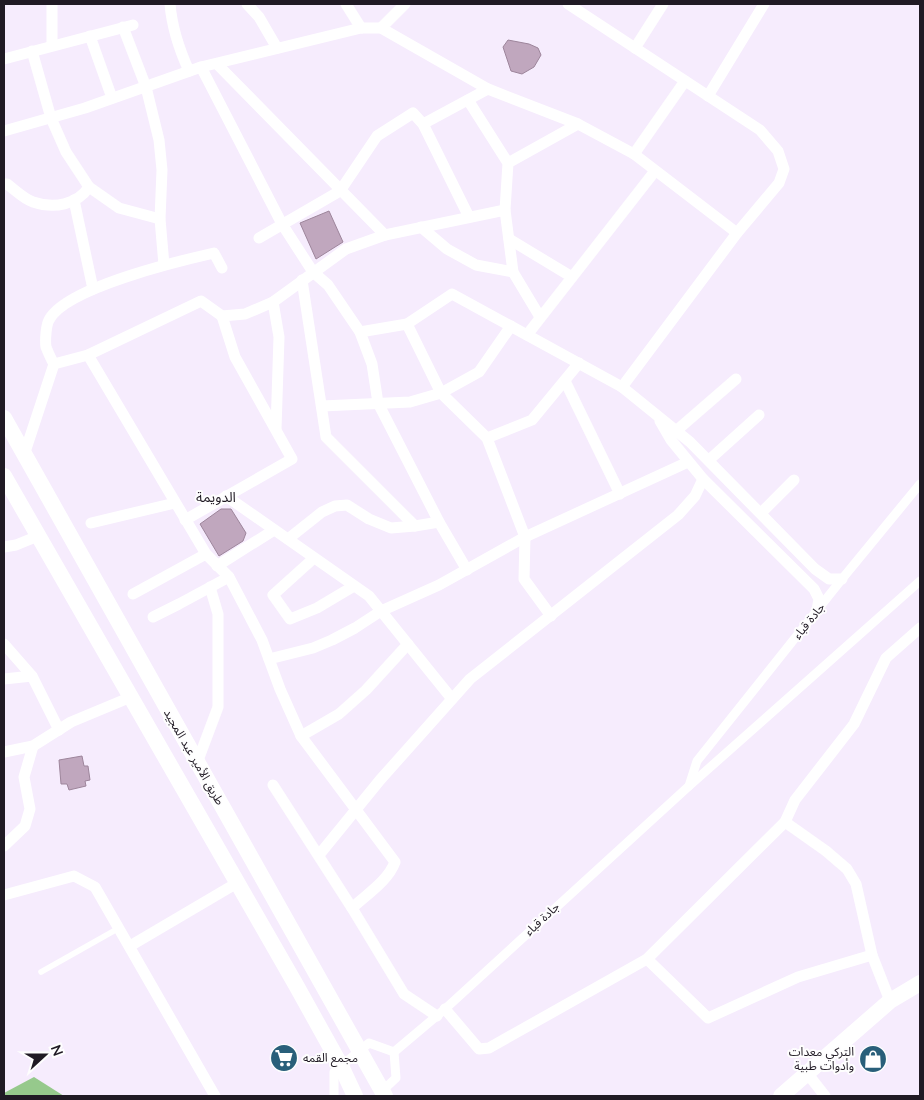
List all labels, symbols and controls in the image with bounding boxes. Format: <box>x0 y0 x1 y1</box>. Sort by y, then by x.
district label: الدويمة <box>196 488 236 506</box>
street label: جادة قباء <box>790 600 828 642</box>
street label: طريق الأمير عبد المجيد <box>160 706 228 808</box>
street label: جادة قباء <box>521 899 562 939</box>
north arrow <box>20 1030 70 1080</box>
text: N <box>47 1042 67 1059</box>
supermarket icon: مجمع القمه <box>269 1043 299 1073</box>
place label: التركي معدات وأدوات طبية <box>789 1044 854 1073</box>
shop icon: التركي معدات وأدوات طبية <box>858 1044 888 1074</box>
place label: مجمع القمه <box>303 1050 358 1067</box>

